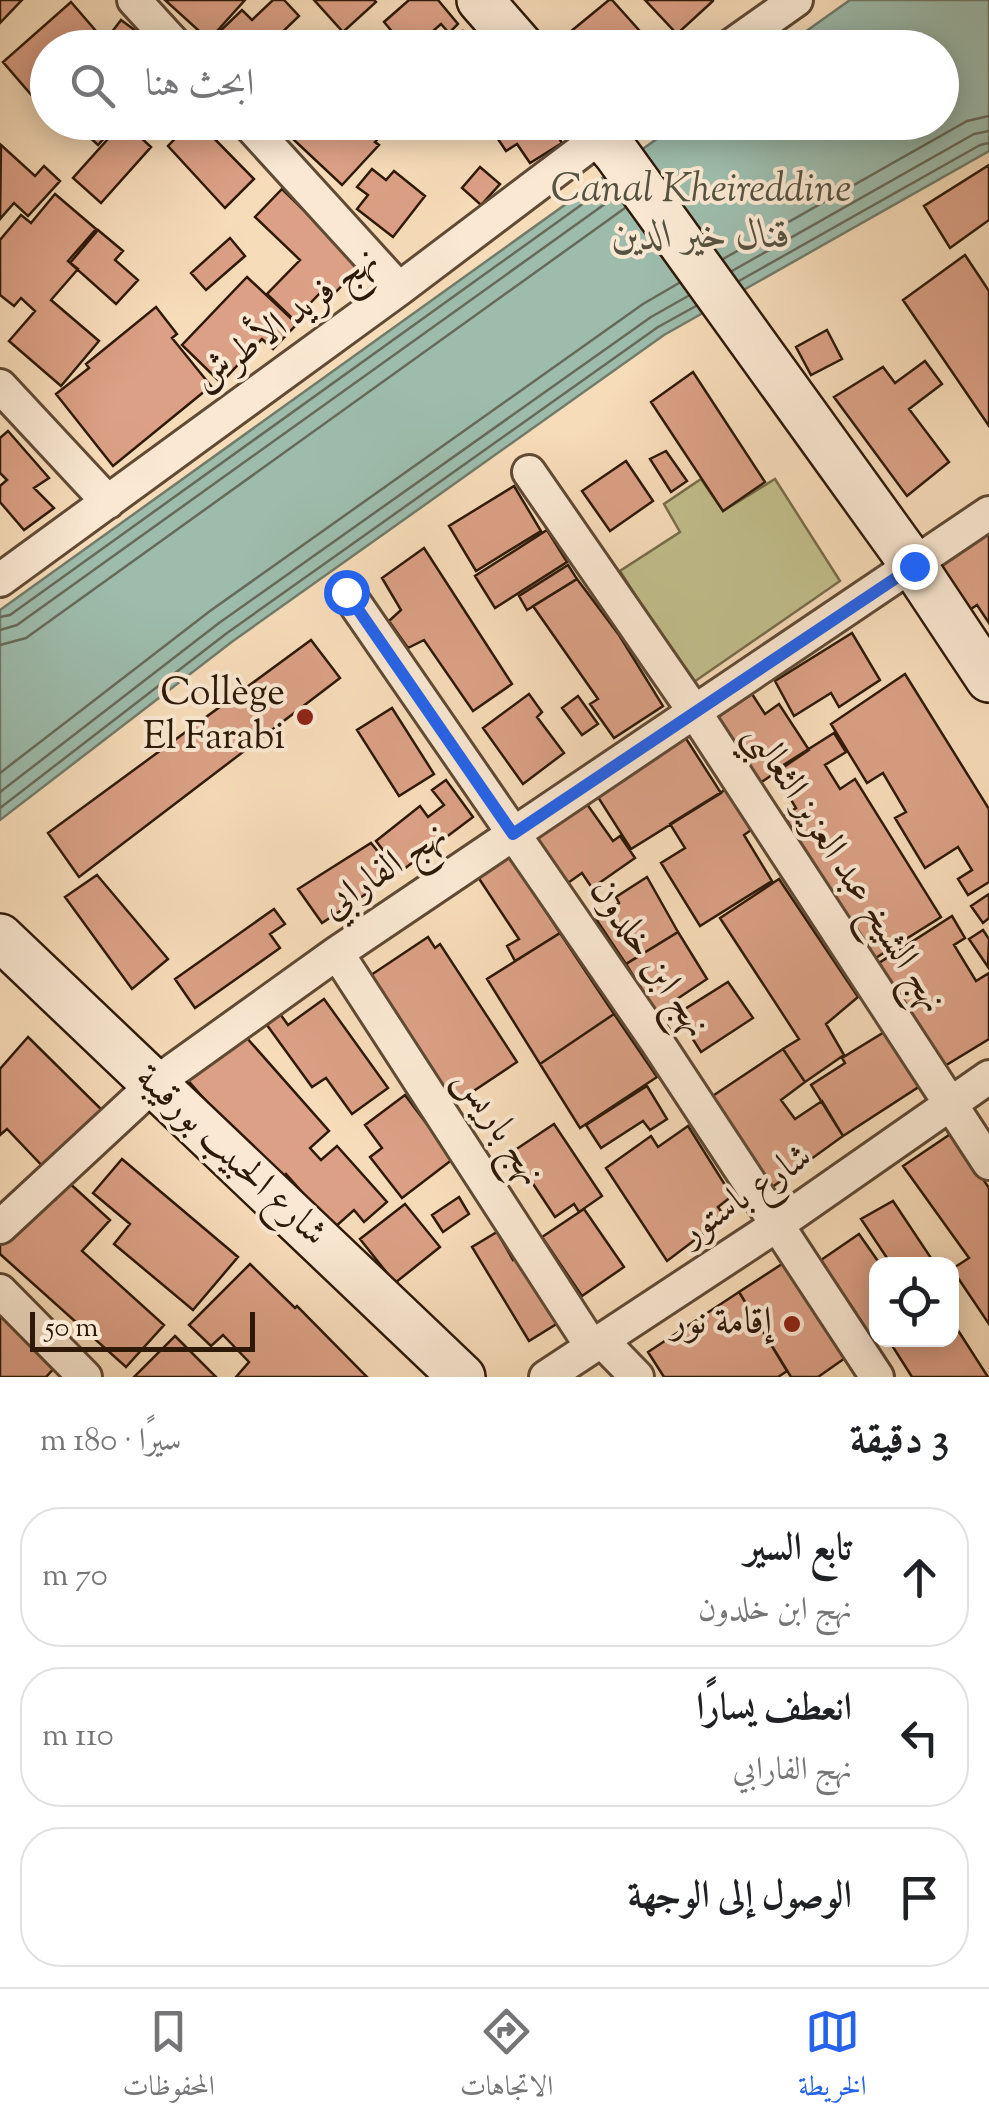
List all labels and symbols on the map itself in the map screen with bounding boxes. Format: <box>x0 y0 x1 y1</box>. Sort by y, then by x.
water label: Canal Kheireddine قنال خير الدين <box>551 163 851 266</box>
street label: نهج فريد الأطرش <box>182 234 393 409</box>
route end <box>892 544 938 590</box>
route start <box>324 570 370 616</box>
place label: Collège El Farabi <box>143 668 285 766</box>
marker: Collège El Farabi <box>294 706 316 728</box>
street label: نهج الشيخ عبد العزيز الثعالبي <box>726 713 958 1027</box>
street label: نهج الفارابي <box>311 810 461 937</box>
street label: نهج ابن خلدون <box>572 868 722 1052</box>
street label: شارع الحبيب بورقيبة <box>122 1053 338 1261</box>
street label: نهج باريس <box>437 1058 556 1200</box>
street label: شارع باستور <box>667 1132 824 1262</box>
place label: إقامة نور <box>667 1297 775 1351</box>
scale bar <box>30 1307 255 1352</box>
marker: إقامة نور <box>781 1313 803 1335</box>

